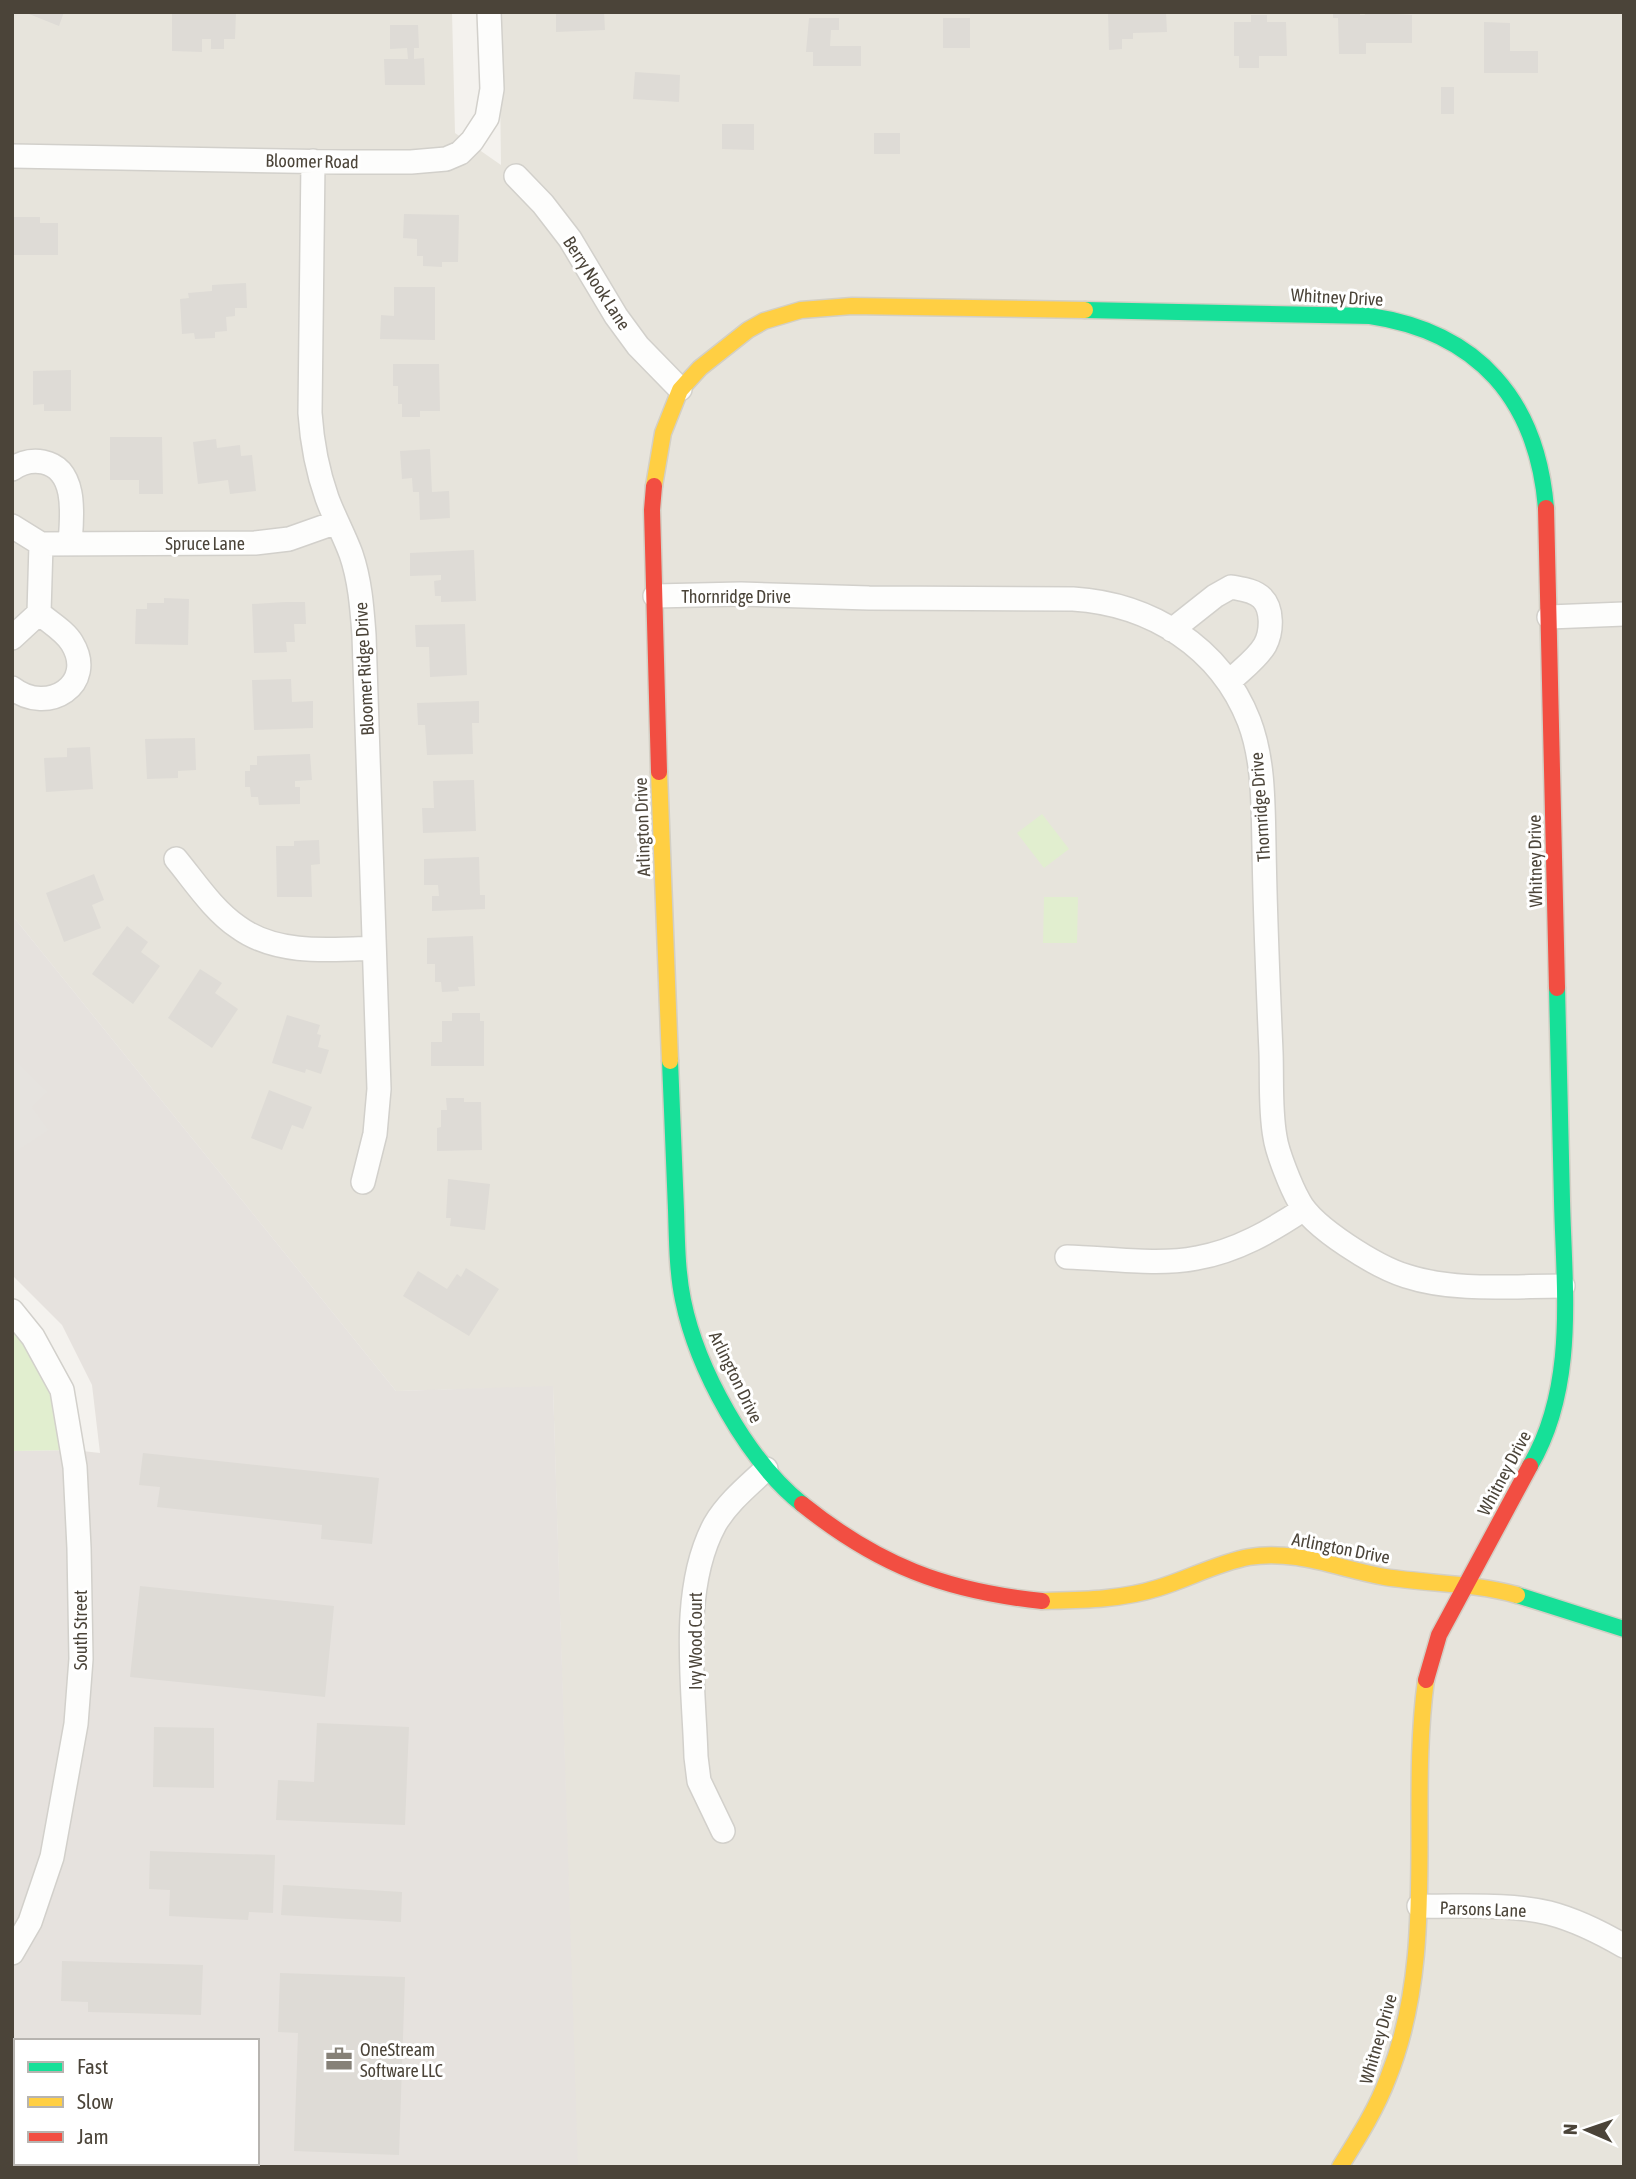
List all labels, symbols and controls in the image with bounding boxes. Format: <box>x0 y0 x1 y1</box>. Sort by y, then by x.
street label: Bloomer Road <box>265 150 359 172</box>
street label: Berry Nook Lane <box>559 232 635 334</box>
street label: Whitney Drive <box>1290 284 1384 310</box>
street label: Spruce Lane <box>165 533 245 554</box>
street label: Thornridge Drive <box>681 586 791 607</box>
street label: Bloomer Ridge Drive <box>350 602 378 736</box>
street label: Thornridge Drive <box>1246 752 1274 862</box>
street label: Arlington Drive <box>630 777 654 877</box>
street label: Whitney Drive <box>1524 814 1546 908</box>
street label: Arlington Drive <box>705 1328 767 1426</box>
street label: Whitney Drive <box>1473 1427 1535 1519</box>
street label: Arlington Drive <box>1290 1528 1392 1568</box>
street label: South Street <box>70 1590 91 1670</box>
street label: Ivy Wood Court <box>685 1592 706 1690</box>
street label: Parsons Lane <box>1439 1897 1527 1921</box>
street label: Whitney Drive <box>1355 1992 1401 2086</box>
legend <box>14 2039 259 2165</box>
place label: OneStream Software LLC <box>360 2039 443 2081</box>
office icon: OneStream Software LLC <box>324 2044 354 2074</box>
text: Fast <box>77 2054 108 2078</box>
text: Slow <box>77 2089 114 2113</box>
north arrow <box>1552 2095 1622 2165</box>
text: N <box>1559 2123 1581 2135</box>
text: Jam <box>77 2124 109 2148</box>

